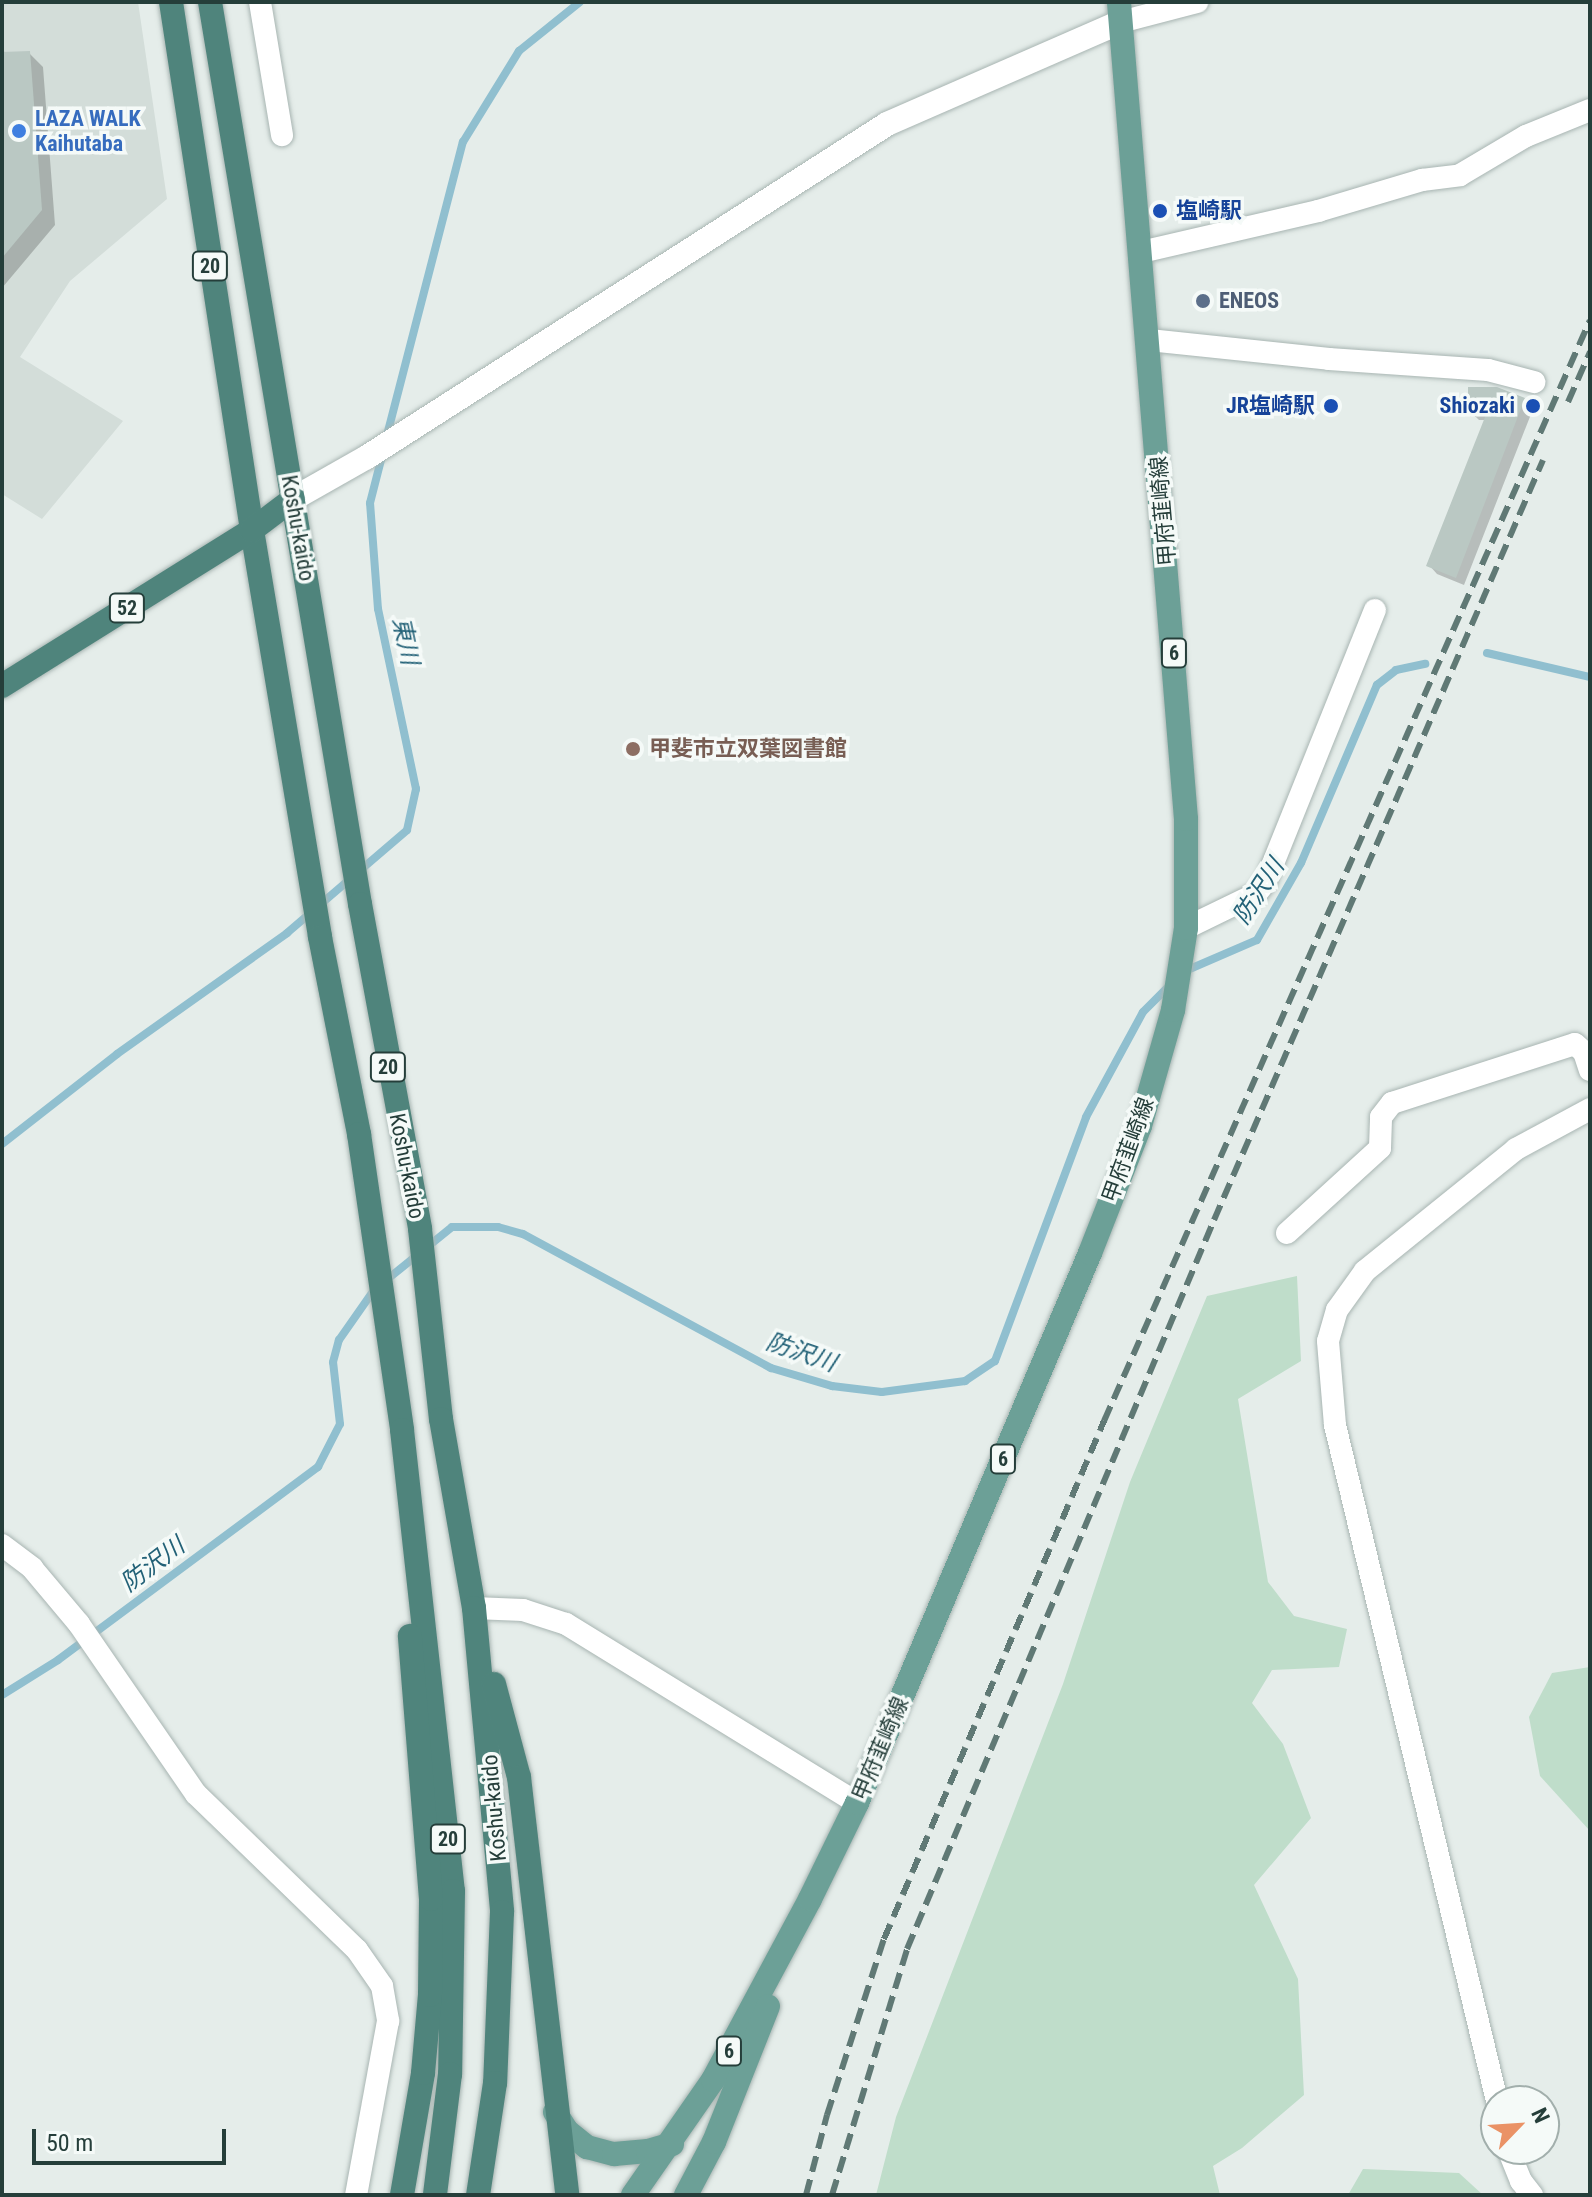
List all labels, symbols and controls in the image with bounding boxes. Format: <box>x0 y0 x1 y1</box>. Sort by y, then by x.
place label: LAZA WALK Kaihutaba <box>35 105 141 156</box>
marker: LAZA WALK Kaihutaba <box>10 122 28 140</box>
place label: 塩崎駅 <box>1176 198 1242 224</box>
marker: 塩崎駅 <box>1151 202 1169 220</box>
road number: 20 <box>190 250 230 282</box>
place label: ENEOS <box>1219 288 1279 314</box>
marker: ENEOS <box>1194 292 1212 310</box>
place label: JR塩崎駅 <box>1226 393 1315 419</box>
place label: Shiozaki <box>1440 393 1515 419</box>
marker: Shiozaki <box>1522 395 1544 417</box>
marker: JR塩崎駅 <box>1322 397 1340 415</box>
street label: 甲府韮崎線 <box>1145 455 1181 567</box>
street label: Koshu-kaido <box>276 473 320 583</box>
road number: 52 <box>107 592 147 624</box>
water label: 東川 <box>386 615 424 667</box>
road number: 6 <box>1160 637 1188 669</box>
place label: 甲斐市立双葉図書館 <box>649 736 847 762</box>
marker: 甲斐市立双葉図書館 <box>624 740 642 758</box>
water label: 防沢川 <box>1227 854 1291 930</box>
road number: 20 <box>368 1051 408 1083</box>
street label: 甲府韮崎線 <box>1097 1094 1159 1206</box>
street label: Koshu-kaido <box>384 1111 430 1221</box>
water label: 防沢川 <box>762 1328 840 1378</box>
road number: 6 <box>989 1443 1017 1475</box>
water label: 防沢川 <box>116 1532 190 1598</box>
street label: 甲府韮崎線 <box>846 1693 914 1805</box>
street label: Koshu-kaido <box>476 1754 512 1862</box>
road number: 20 <box>428 1823 468 1855</box>
road number: 6 <box>715 2035 743 2067</box>
north arrow <box>1480 2085 1560 2165</box>
text: N <box>1526 2104 1555 2127</box>
scale bar <box>36 2113 230 2163</box>
text: 50 m <box>46 2129 93 2157</box>

